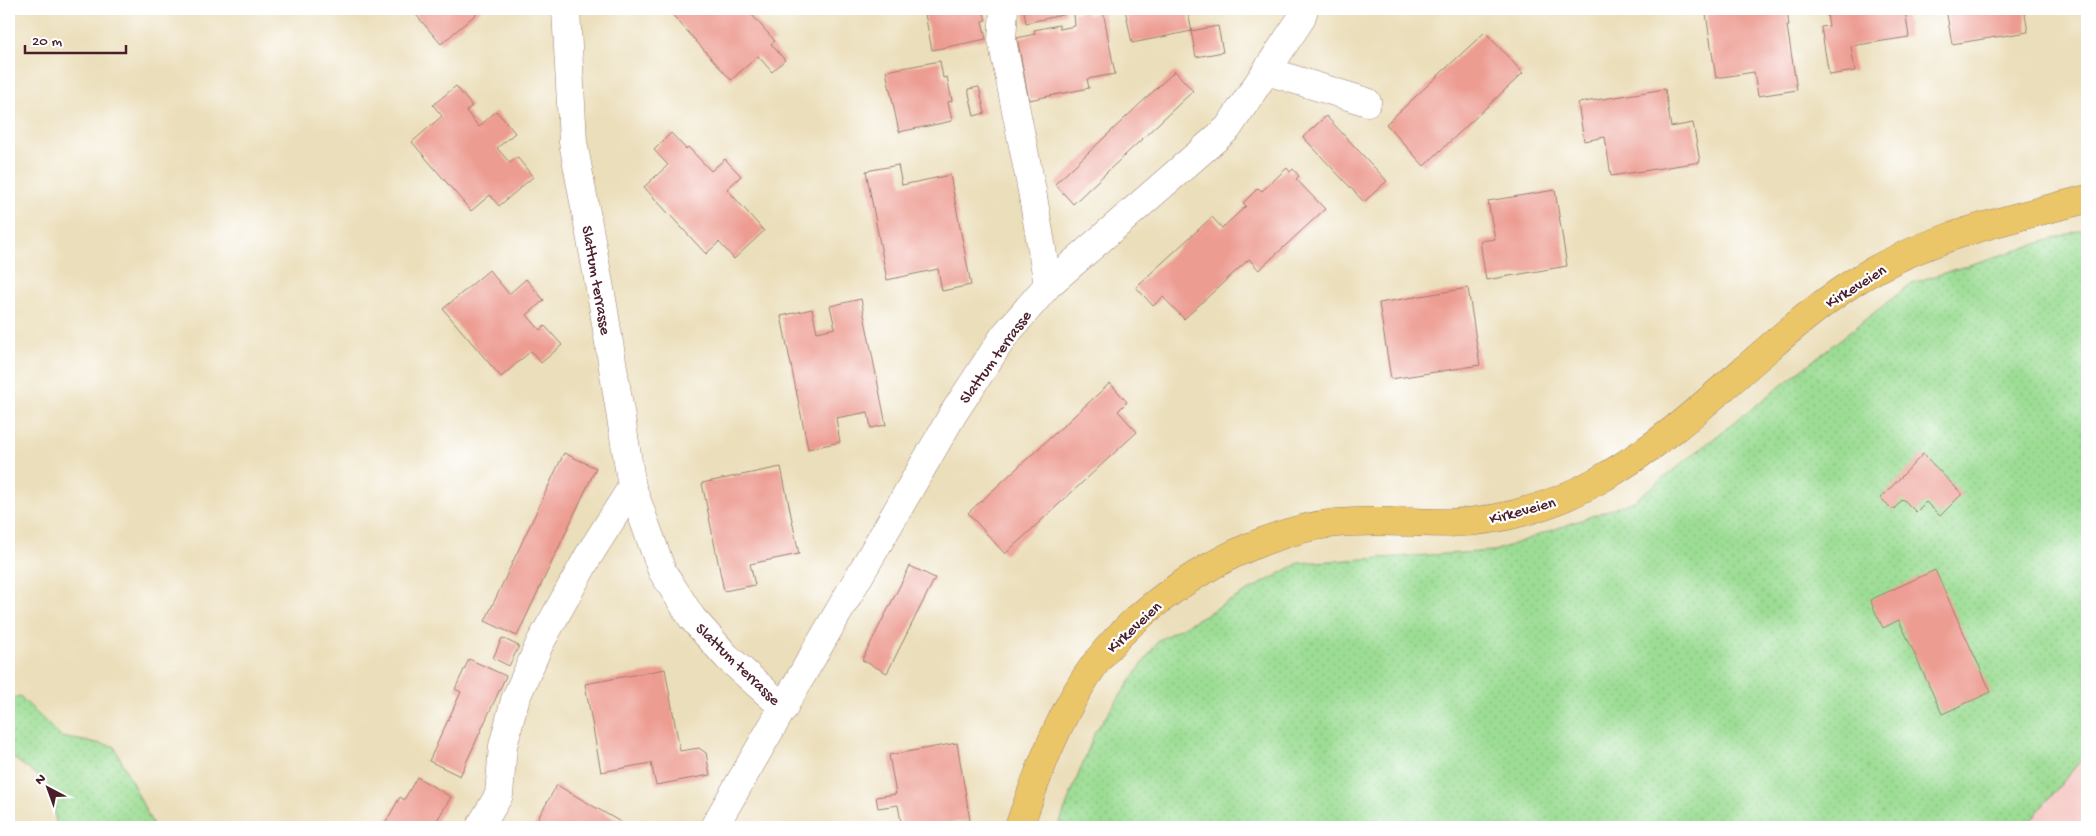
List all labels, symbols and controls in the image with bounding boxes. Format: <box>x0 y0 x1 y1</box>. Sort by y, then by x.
scale bar <box>25 22 126 54</box>
text: 20 m <box>32 33 62 51</box>
street label: Slattum terrasse <box>576 225 614 337</box>
street label: Kirkeveien <box>1823 262 1891 314</box>
street label: Slattum terrasse <box>957 307 1037 408</box>
street label: Kirkeveien <box>1488 494 1559 530</box>
street label: Kirkeveien <box>1104 598 1167 659</box>
street label: Slattum terrasse <box>690 620 783 711</box>
north arrow <box>22 764 72 814</box>
text: N <box>32 771 50 789</box>

